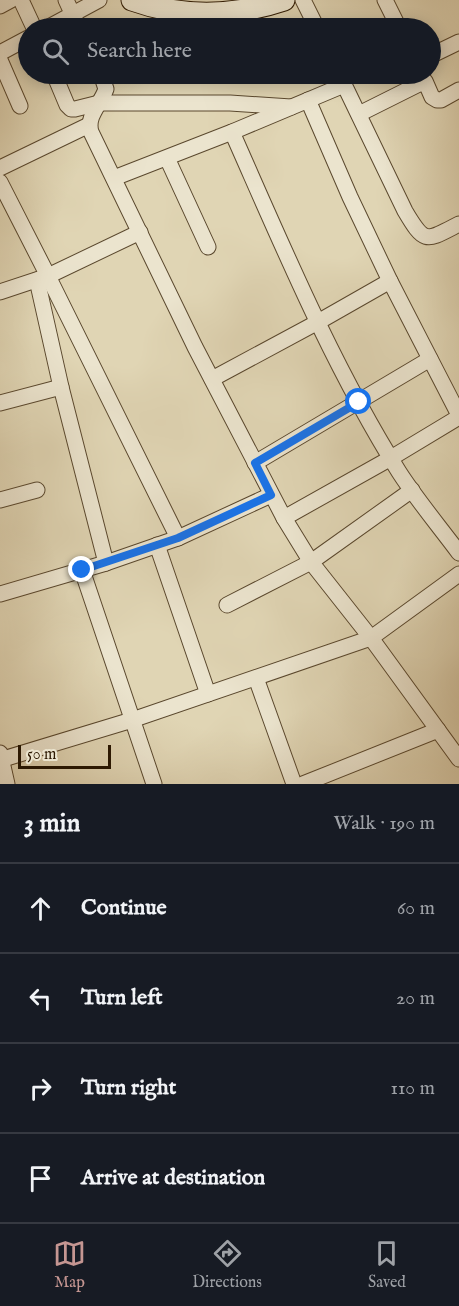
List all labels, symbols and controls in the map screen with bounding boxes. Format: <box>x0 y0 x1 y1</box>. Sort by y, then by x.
search box <box>18 18 441 84</box>
icon: search <box>39 35 72 68</box>
text: Search here <box>87 37 192 65</box>
route start <box>345 388 371 414</box>
route end <box>68 556 94 582</box>
scale bar <box>18 742 111 770</box>
text: 50 m <box>27 745 56 765</box>
text: 3 min <box>24 807 80 840</box>
text: Walk · 190 m <box>333 811 435 836</box>
icon: ahead <box>24 892 57 925</box>
text: Continue <box>81 894 167 922</box>
text: 60 m <box>397 896 435 921</box>
icon: left <box>24 982 57 1015</box>
text: Turn left <box>81 984 163 1012</box>
text: 20 m <box>396 986 435 1011</box>
icon: right <box>24 1072 57 1105</box>
text: Turn right <box>81 1074 176 1102</box>
text: 110 m <box>391 1076 435 1101</box>
icon: arrive <box>24 1162 57 1195</box>
text: Arrive at destination <box>81 1164 265 1192</box>
tab: Map <box>53 1237 86 1293</box>
tab: Directions <box>192 1237 262 1293</box>
tab: Saved <box>368 1237 406 1293</box>

